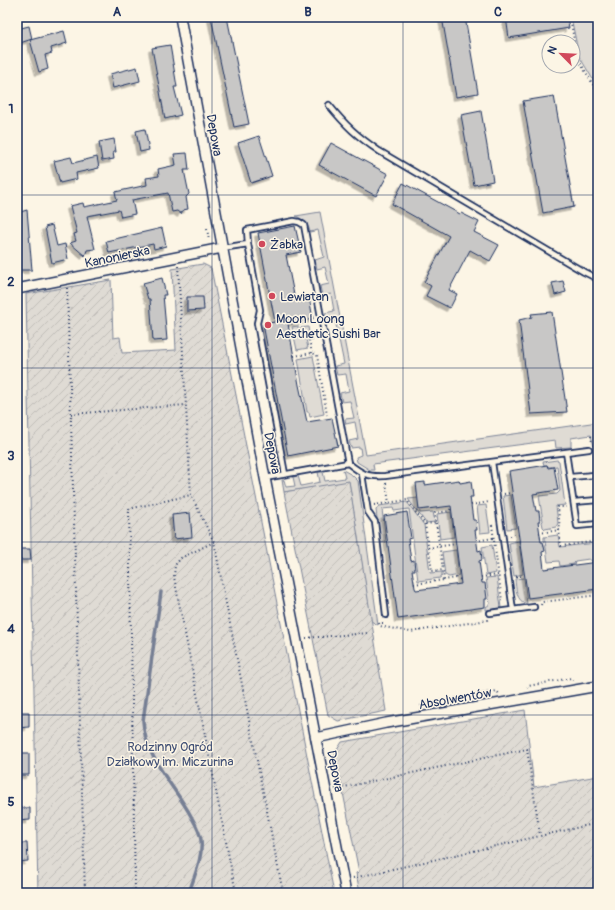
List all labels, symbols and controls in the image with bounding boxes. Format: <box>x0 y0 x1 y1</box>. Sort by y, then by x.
text: A <box>113 4 122 20</box>
text: B <box>304 4 312 20</box>
text: C <box>494 4 502 20</box>
north arrow <box>541 34 581 74</box>
text: N <box>545 44 560 56</box>
text: 1 <box>8 101 14 117</box>
street label: Depowa <box>202 113 226 157</box>
place label: Żabka <box>270 237 303 253</box>
marker: Żabka <box>257 239 267 249</box>
street label: Kanonierska <box>83 242 151 272</box>
text: 2 <box>7 274 15 290</box>
place label: Lewiatan <box>280 289 329 305</box>
marker: Lewiatan <box>267 291 277 301</box>
place label: Moon Loong Aesthetic Sushi Bar <box>276 311 381 342</box>
marker: Moon Loong Aesthetic Sushi Bar <box>263 320 273 330</box>
street label: Depowa <box>260 431 284 476</box>
text: 3 <box>7 448 15 464</box>
text: 4 <box>7 621 15 637</box>
street label: Absolwentów <box>417 685 493 713</box>
park label: Rodzinny Ogród Działkowy im. Miczurina <box>107 739 233 770</box>
street label: Depowa <box>323 749 347 794</box>
text: 5 <box>7 794 15 810</box>

